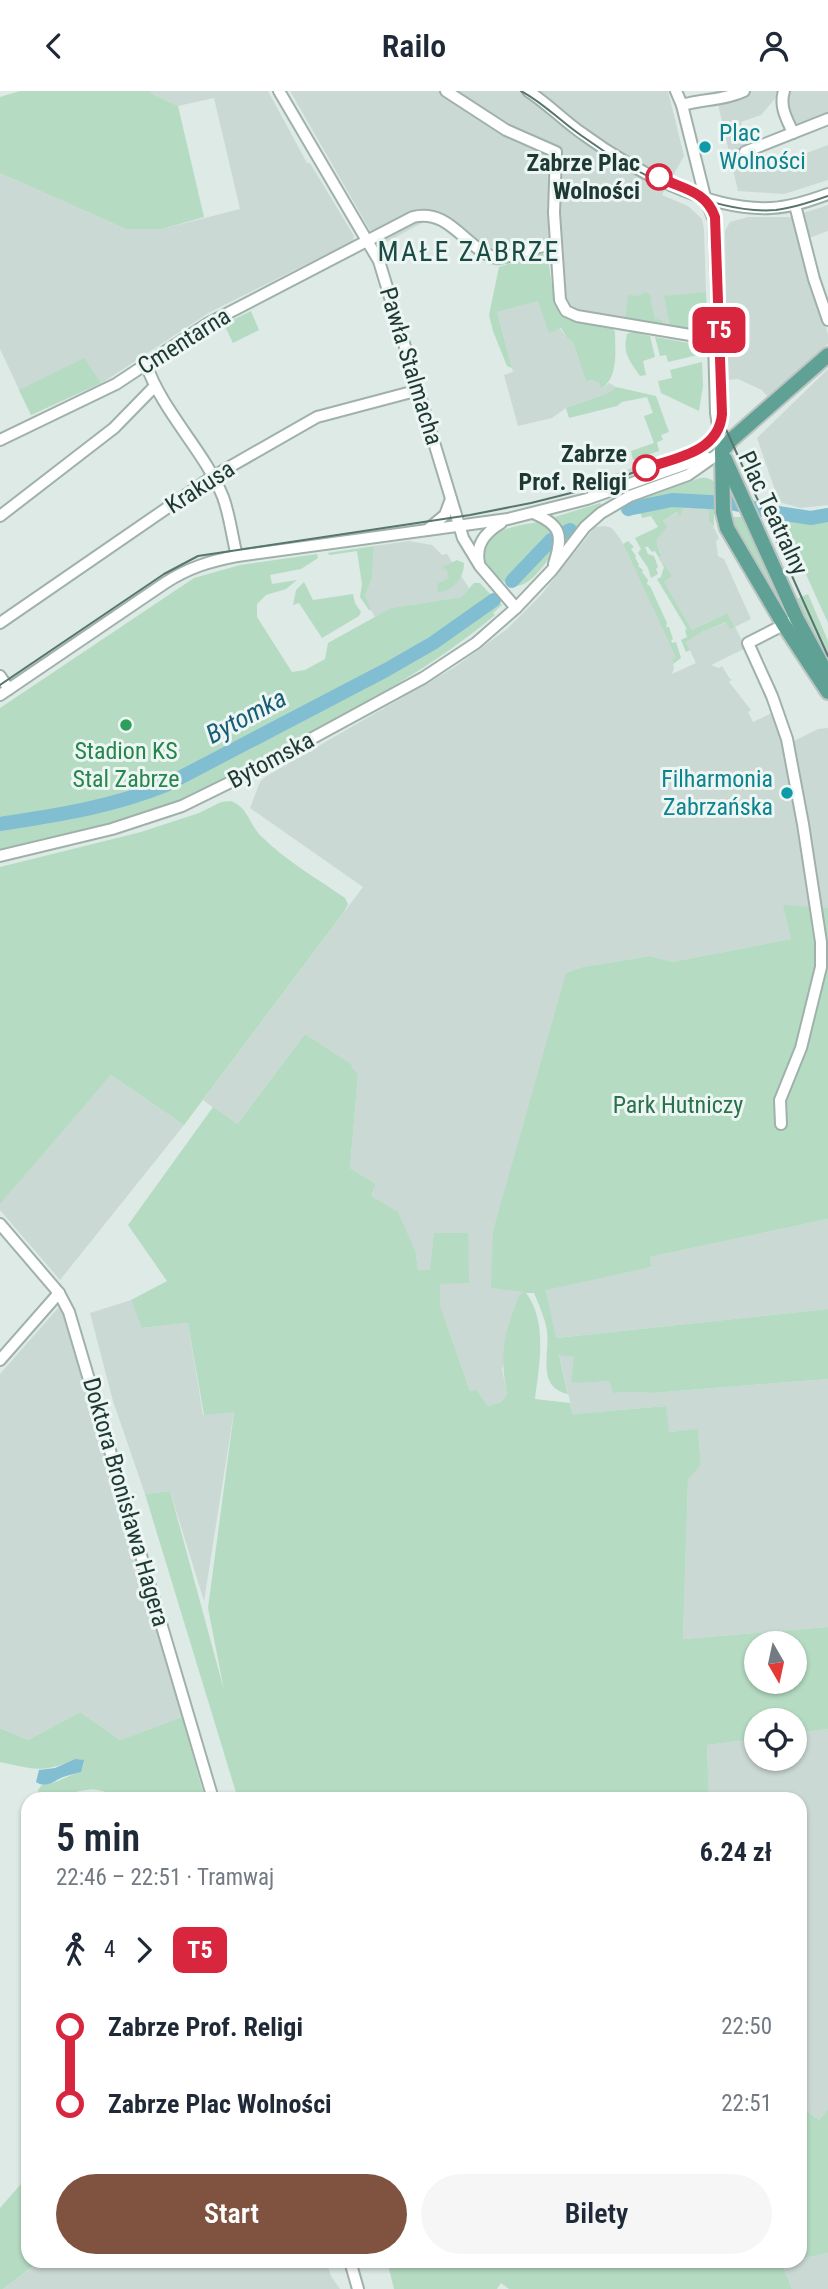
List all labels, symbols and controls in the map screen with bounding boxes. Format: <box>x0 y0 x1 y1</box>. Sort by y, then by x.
icon: back <box>35 27 73 65</box>
text: Railo <box>382 27 446 65</box>
icon: person <box>755 27 793 65</box>
place label: Plac Wolności <box>719 119 806 175</box>
marker: Plac Wolności <box>697 139 713 155</box>
place label: Zabrze Plac Wolności <box>526 149 640 205</box>
marker: Zabrze Plac Wolności <box>646 164 672 190</box>
district label: MAŁE ZABRZE <box>378 235 560 268</box>
street label: Pawła Stalmacha <box>374 284 448 448</box>
street label: Cmentarna <box>133 302 235 380</box>
line badge: T5 <box>688 307 750 353</box>
text: T5 <box>706 316 732 344</box>
place label: Zabrze Prof. Religi <box>519 440 627 496</box>
street label: Plac Teatralny <box>732 447 814 579</box>
street label: Krakusa <box>160 454 240 520</box>
marker: Zabrze Prof. Religi <box>633 455 659 481</box>
water label: Bytomka <box>201 682 291 750</box>
marker: Stadion KS Stal Zabrze <box>118 717 134 733</box>
street label: Bytomska <box>223 726 319 794</box>
place label: Stadion KS Stal Zabrze <box>73 737 179 793</box>
place label: Filharmonia Zabrzańska <box>661 765 773 821</box>
marker: Filharmonia Zabrzańska <box>779 785 795 801</box>
park label: Park Hutniczy <box>613 1091 743 1119</box>
street label: Doktora Bronisława Hagera <box>77 1374 175 1630</box>
north arrow <box>744 1631 807 1694</box>
map controls <box>744 1631 807 1771</box>
button: locate <box>744 1708 807 1771</box>
text: 5 min <box>56 1816 140 1860</box>
text: 6.24 zł <box>700 1837 772 1867</box>
text: 22:46 – 22:51 · Tramwaj <box>56 1864 274 1891</box>
icon: walk <box>56 1931 94 1969</box>
icon: forward <box>125 1931 163 1969</box>
text: 4 <box>104 1936 115 1963</box>
text: T5 <box>187 1936 213 1964</box>
text: Zabrze Prof. Religi <box>108 2012 303 2042</box>
text: 22:50 <box>721 2013 772 2040</box>
text: Zabrze Plac Wolności <box>108 2089 332 2119</box>
text: 22:51 <box>721 2090 772 2117</box>
button: Start <box>56 2174 407 2254</box>
button: Bilety <box>421 2174 772 2254</box>

